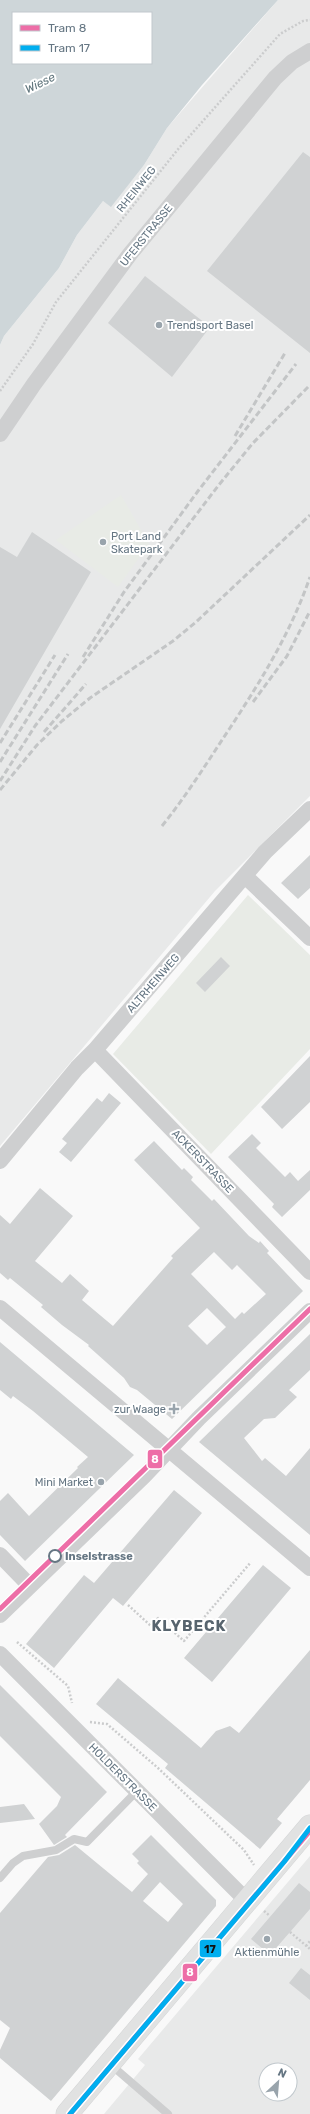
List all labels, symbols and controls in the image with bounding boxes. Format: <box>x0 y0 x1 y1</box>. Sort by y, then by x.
legend <box>12 12 152 64</box>
text: Tram 8 <box>48 21 86 35</box>
text: Tram 17 <box>48 41 90 55</box>
water label: Wiese <box>23 70 58 96</box>
street label: RHEINWEG <box>114 164 159 215</box>
street label: UFERSTRASSE <box>117 201 176 269</box>
place label: Trendsport Basel <box>167 319 253 332</box>
marker: Trendsport Basel <box>154 320 164 330</box>
place label: Port Land Skatepark <box>111 530 163 556</box>
marker: Port Land Skatepark <box>98 537 108 547</box>
street label: ALTRHEINWEG <box>124 951 183 1015</box>
street label: ACKERSTRASSE <box>169 1127 236 1196</box>
place label: zur Waage <box>114 1403 166 1416</box>
marker: zur Waage <box>169 1404 179 1414</box>
line badge: 8 <box>147 1449 163 1469</box>
text: 8 <box>151 1453 159 1466</box>
place label: Mini Market <box>35 1476 94 1489</box>
marker: Mini Market <box>96 1477 106 1487</box>
marker: Inselstrasse <box>48 1549 62 1563</box>
place label: Inselstrasse <box>65 1550 133 1563</box>
district label: KLYBECK <box>151 1617 227 1635</box>
street label: HOLDERSTRASSE <box>86 1741 160 1814</box>
marker: Aktienmühle <box>262 1934 272 1944</box>
line badge: 17 <box>199 1939 222 1958</box>
text: 17 <box>204 1943 217 1956</box>
place label: Aktienmühle <box>235 1946 299 1959</box>
line badge: 8 <box>182 1963 198 1982</box>
text: 8 <box>186 1966 194 1979</box>
north arrow <box>258 2062 298 2102</box>
text: N <box>276 2066 289 2081</box>

